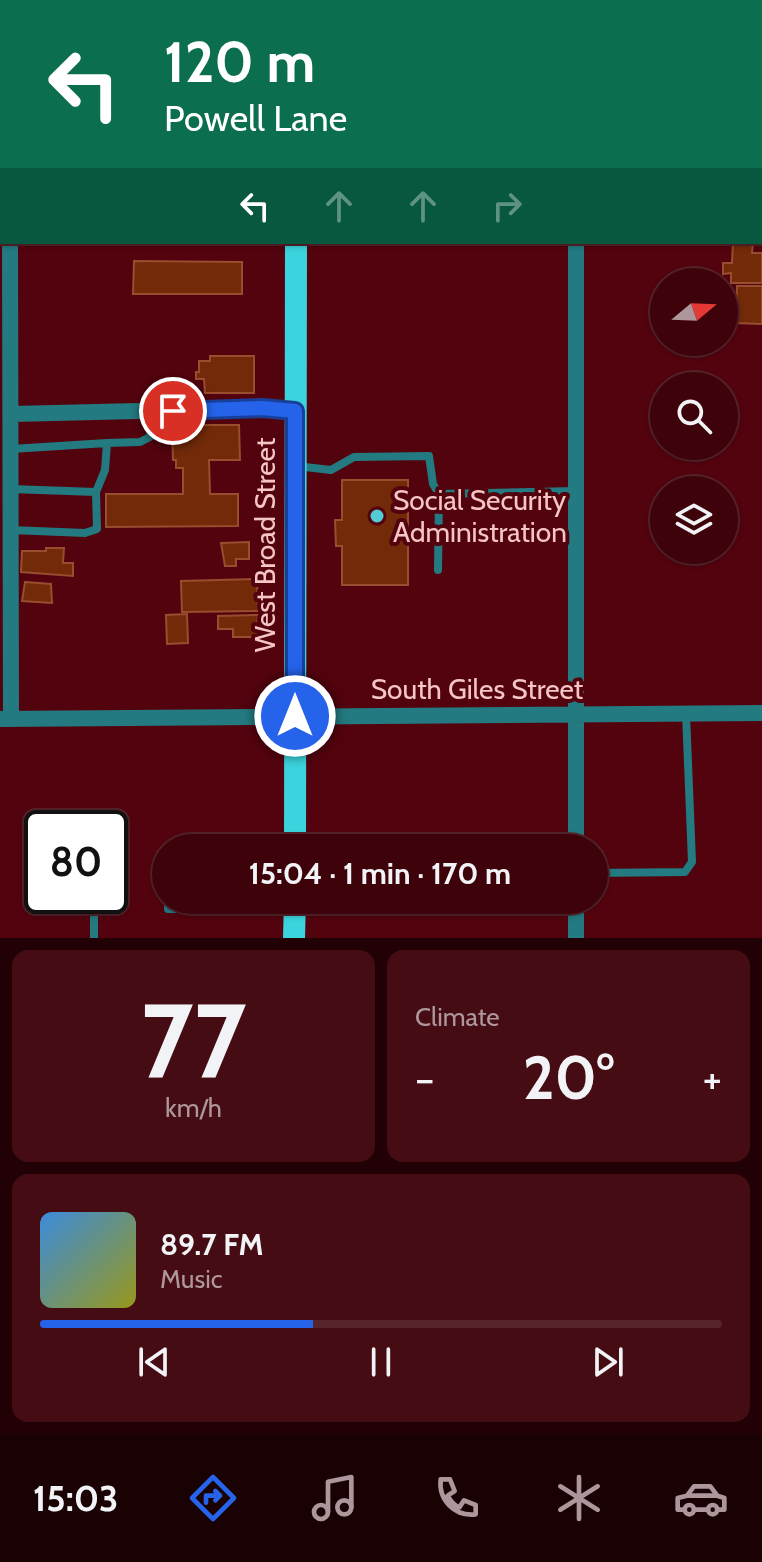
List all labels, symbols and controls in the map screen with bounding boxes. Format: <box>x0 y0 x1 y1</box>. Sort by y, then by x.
text: 120 m <box>164 28 315 96</box>
icon: left <box>32 32 136 136</box>
text: Powell Lane <box>164 96 347 140</box>
icon: left <box>233 184 277 228</box>
icon: ahead <box>317 184 361 228</box>
icon: ahead <box>401 184 445 228</box>
icon: right <box>485 184 529 228</box>
north arrow <box>650 268 738 356</box>
map controls <box>650 268 738 564</box>
button: search <box>650 372 738 460</box>
pin <box>139 377 207 445</box>
icon: arrive <box>151 389 195 433</box>
street label: West Broad Street <box>248 438 282 652</box>
button: layers <box>650 476 738 564</box>
place label: Social Security Administration <box>393 483 567 549</box>
marker: Social Security Administration <box>368 507 386 525</box>
street label: South Giles Street <box>371 672 583 706</box>
position arrow <box>253 674 337 758</box>
speed limit sign: 80 <box>24 810 128 914</box>
text: 15:04 · 1 min · 170 m <box>249 855 511 892</box>
text: 77 <box>140 977 247 1103</box>
text: Climate <box>415 1001 500 1033</box>
text: 20° <box>523 1041 614 1114</box>
text: − <box>415 1052 434 1105</box>
text: + <box>703 1052 722 1105</box>
text: km/h <box>165 1092 222 1124</box>
text: 89.7 FM <box>160 1226 263 1263</box>
text: Music <box>160 1263 223 1295</box>
icon: previous <box>132 1340 176 1384</box>
icon: pause <box>359 1340 403 1384</box>
icon: next <box>586 1340 630 1384</box>
icon: directions <box>185 1470 241 1526</box>
icon: music <box>307 1470 363 1526</box>
icon: phone <box>429 1470 485 1526</box>
icon: climate <box>551 1470 607 1526</box>
icon: car <box>673 1470 729 1526</box>
text: 15:03 <box>33 1476 118 1520</box>

